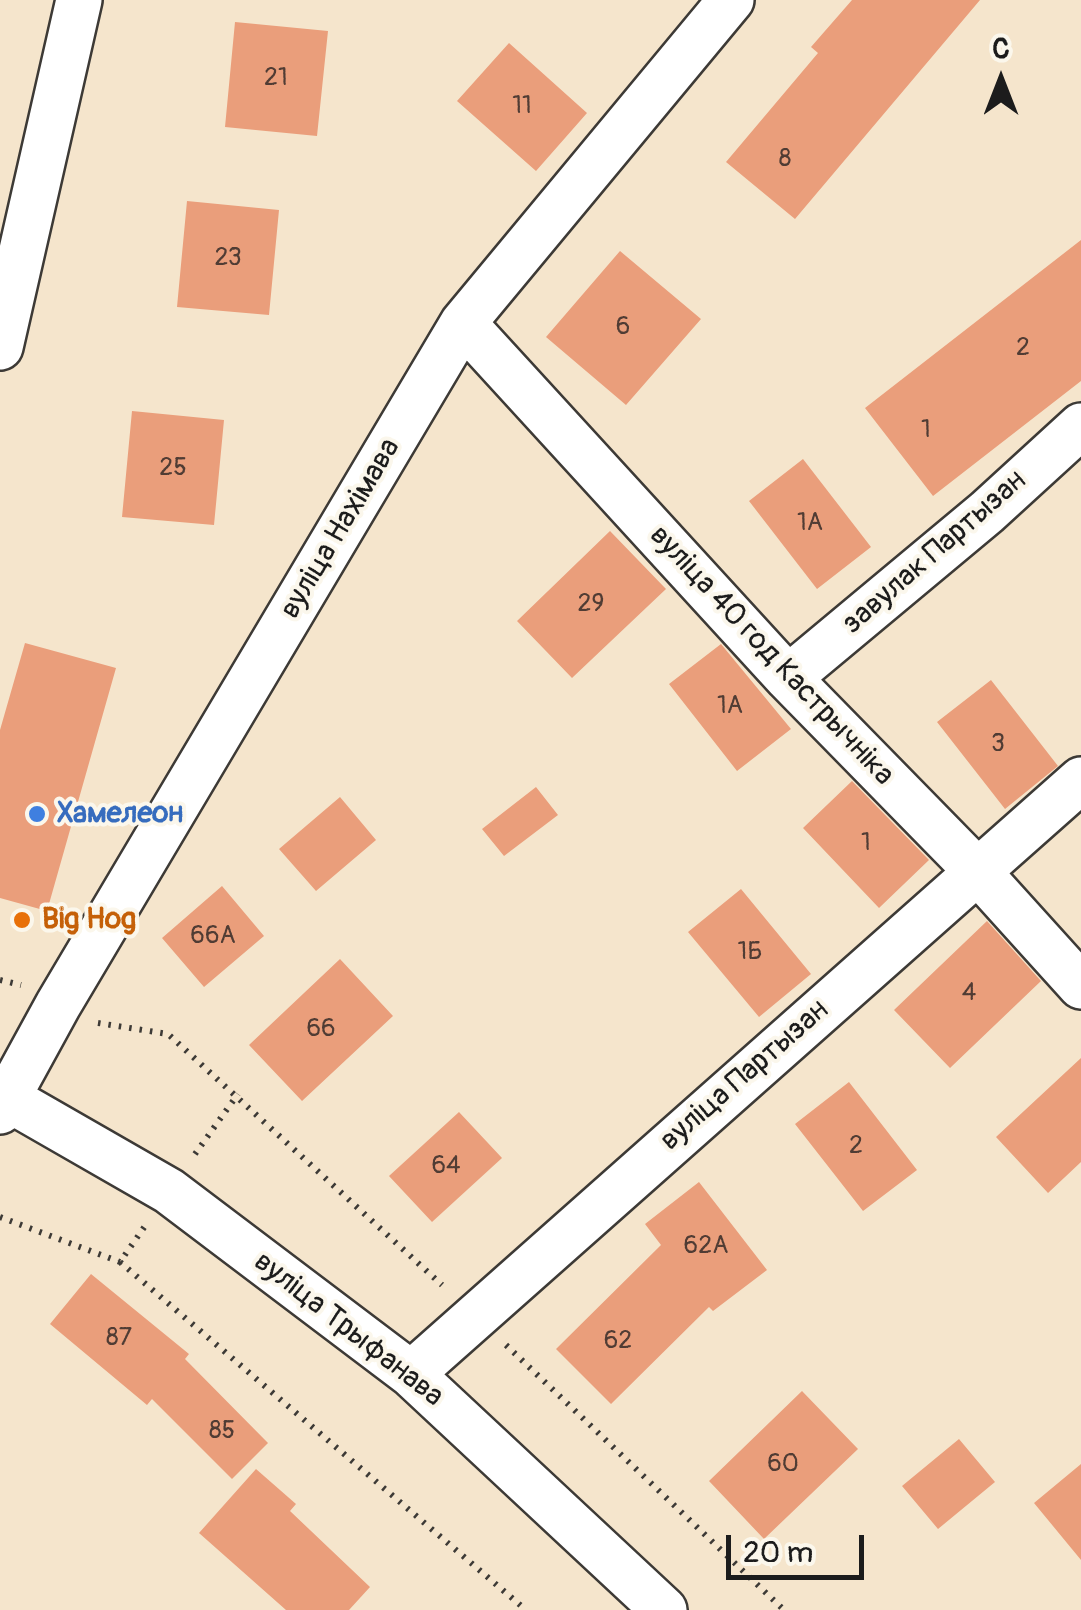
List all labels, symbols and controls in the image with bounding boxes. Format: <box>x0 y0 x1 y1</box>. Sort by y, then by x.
north arrow <box>951 30 1051 130</box>
text: С <box>992 32 1010 67</box>
house number: 21 <box>264 64 288 94</box>
house number: 11 <box>512 92 532 122</box>
house number: 8 <box>779 145 791 175</box>
house number: 23 <box>214 244 242 274</box>
house number: 6 <box>616 313 630 343</box>
house number: 2 <box>1016 334 1030 364</box>
house number: 1 <box>921 416 931 446</box>
street label: вуліца Нахімава <box>273 432 409 626</box>
house number: 25 <box>159 454 187 484</box>
street label: завулак Партызан <box>836 463 1034 643</box>
house number: 1А <box>797 509 823 539</box>
street label: вуліца 40 год Кастрычніка <box>641 519 901 793</box>
house number: 29 <box>578 590 604 620</box>
house number: 1А <box>717 692 743 722</box>
house number: 3 <box>991 730 1005 760</box>
place label: Хамелеон <box>57 796 183 832</box>
marker: Хамелеон <box>26 803 48 825</box>
house number: 1 <box>861 829 871 859</box>
place label: Big Hog <box>42 902 136 938</box>
marker: Big Hog <box>11 909 33 931</box>
house number: 66А <box>190 922 236 952</box>
house number: 1Б <box>738 938 762 968</box>
house number: 4 <box>962 979 976 1009</box>
street label: вуліца Партызан <box>653 993 837 1159</box>
house number: 66 <box>306 1015 336 1045</box>
house number: 2 <box>849 1132 863 1162</box>
house number: 64 <box>431 1152 461 1182</box>
house number: 62А <box>684 1232 728 1262</box>
street label: вуліца Трыфанава <box>246 1245 450 1415</box>
house number: 87 <box>106 1324 132 1354</box>
house number: 62 <box>604 1327 632 1357</box>
house number: 85 <box>209 1417 235 1447</box>
house number: 60 <box>767 1450 799 1480</box>
scale bar <box>731 1515 868 1577</box>
text: 20 m <box>743 1534 813 1571</box>

